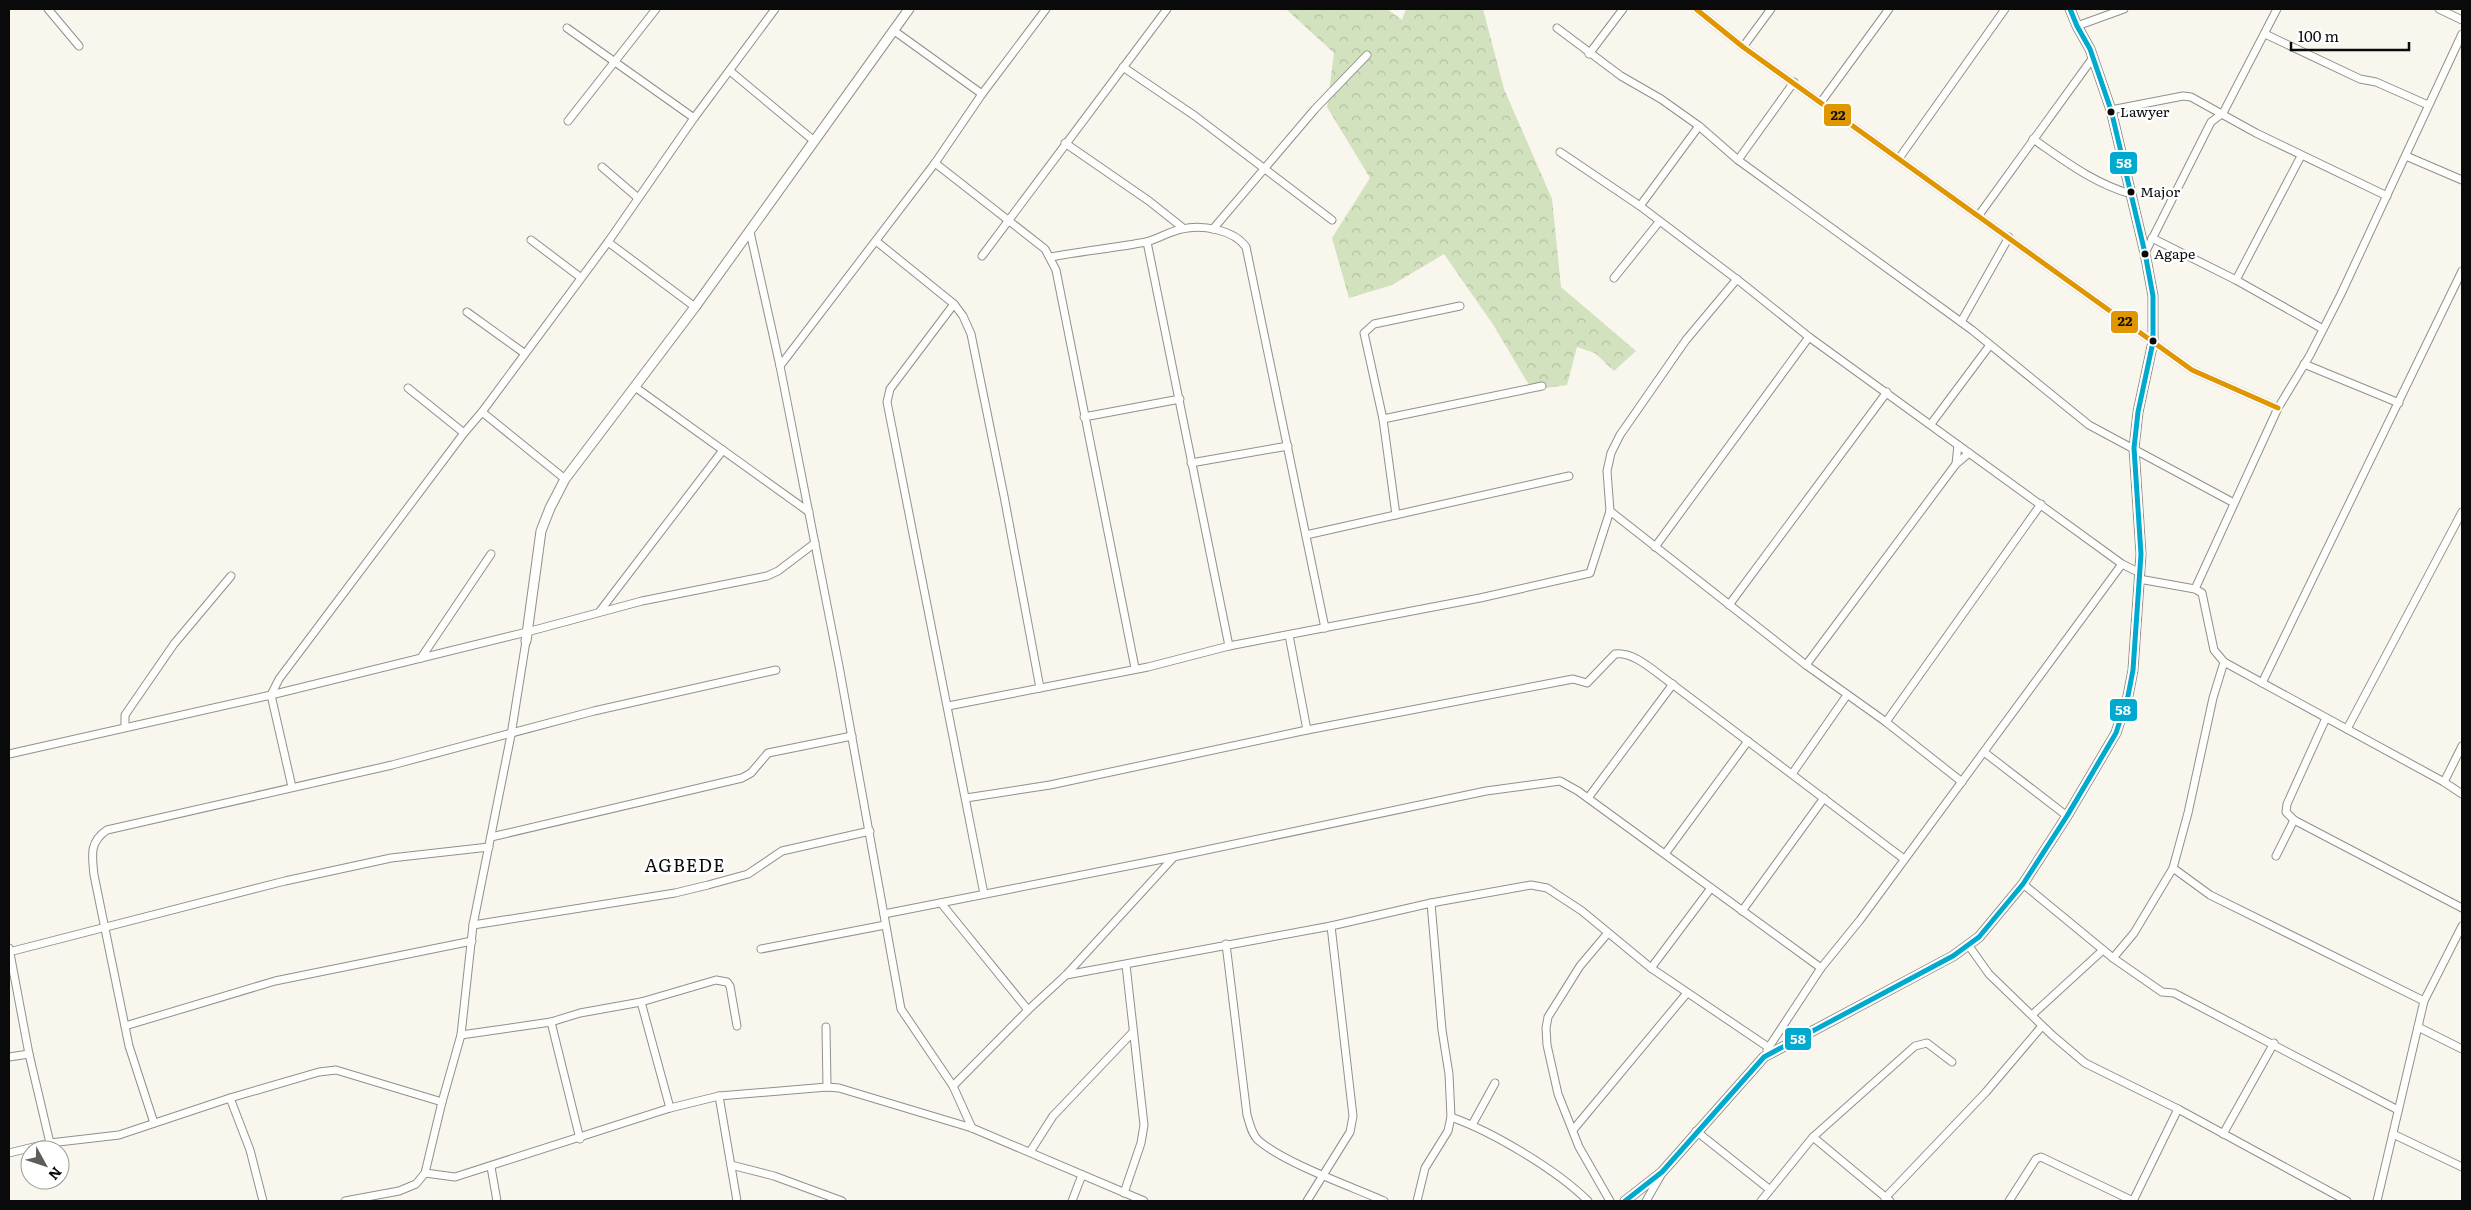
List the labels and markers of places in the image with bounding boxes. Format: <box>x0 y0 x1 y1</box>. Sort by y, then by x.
place label: Lawyer <box>2120 101 2170 121</box>
marker: Lawyer <box>2106 107 2116 117</box>
place label: Major <box>2140 181 2180 201</box>
marker: Major <box>2126 187 2136 197</box>
place label: Agape <box>2154 243 2195 263</box>
marker: Agape <box>2140 249 2150 259</box>
unlabelled marker <box>2148 336 2158 346</box>

